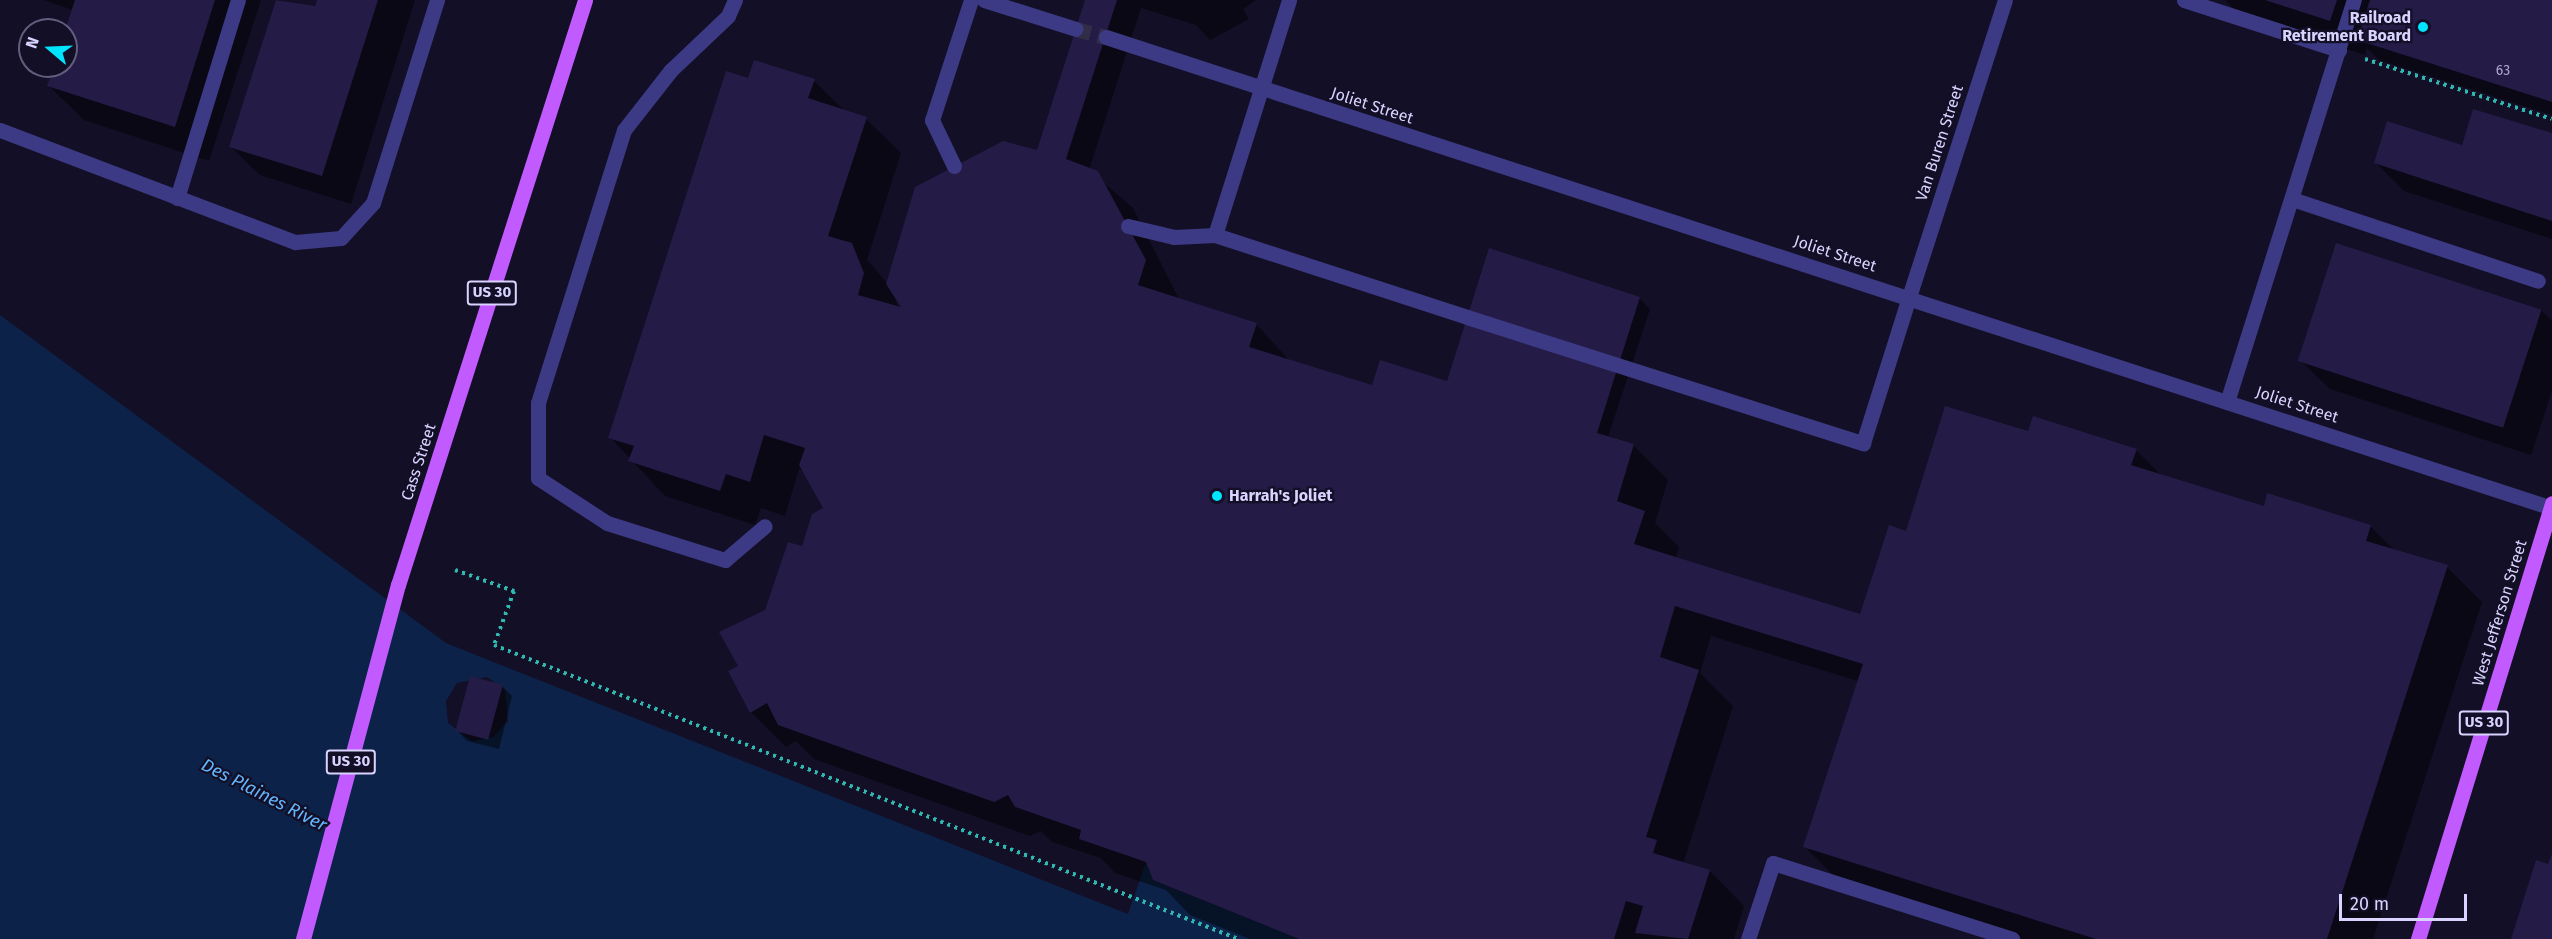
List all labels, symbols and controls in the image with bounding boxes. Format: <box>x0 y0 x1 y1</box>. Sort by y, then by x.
place label: Railroad Retirement Board <box>2282 8 2411 46</box>
north arrow <box>18 18 78 78</box>
marker: Railroad Retirement Board <box>2416 20 2430 34</box>
text: N <box>22 35 43 51</box>
house number: 63 <box>2496 63 2510 79</box>
street label: Van Buren Street <box>1912 82 1968 204</box>
street label: Joliet Street <box>1328 84 1416 128</box>
street label: Joliet Street <box>1791 232 1879 276</box>
road number: US 30 <box>466 281 518 305</box>
street label: Joliet Street <box>2253 383 2341 427</box>
street label: Cass Street <box>398 421 440 503</box>
place label: Harrah's Joliet <box>1229 486 1332 506</box>
marker: Harrah's Joliet <box>1210 489 1224 503</box>
street label: West Jefferson Street <box>2469 538 2531 688</box>
road number: US 30 <box>2458 711 2510 735</box>
road number: US 30 <box>326 750 376 774</box>
water label: Des Plaines River <box>198 754 330 836</box>
scale bar <box>2342 882 2470 920</box>
text: 20 m <box>2350 893 2389 915</box>

